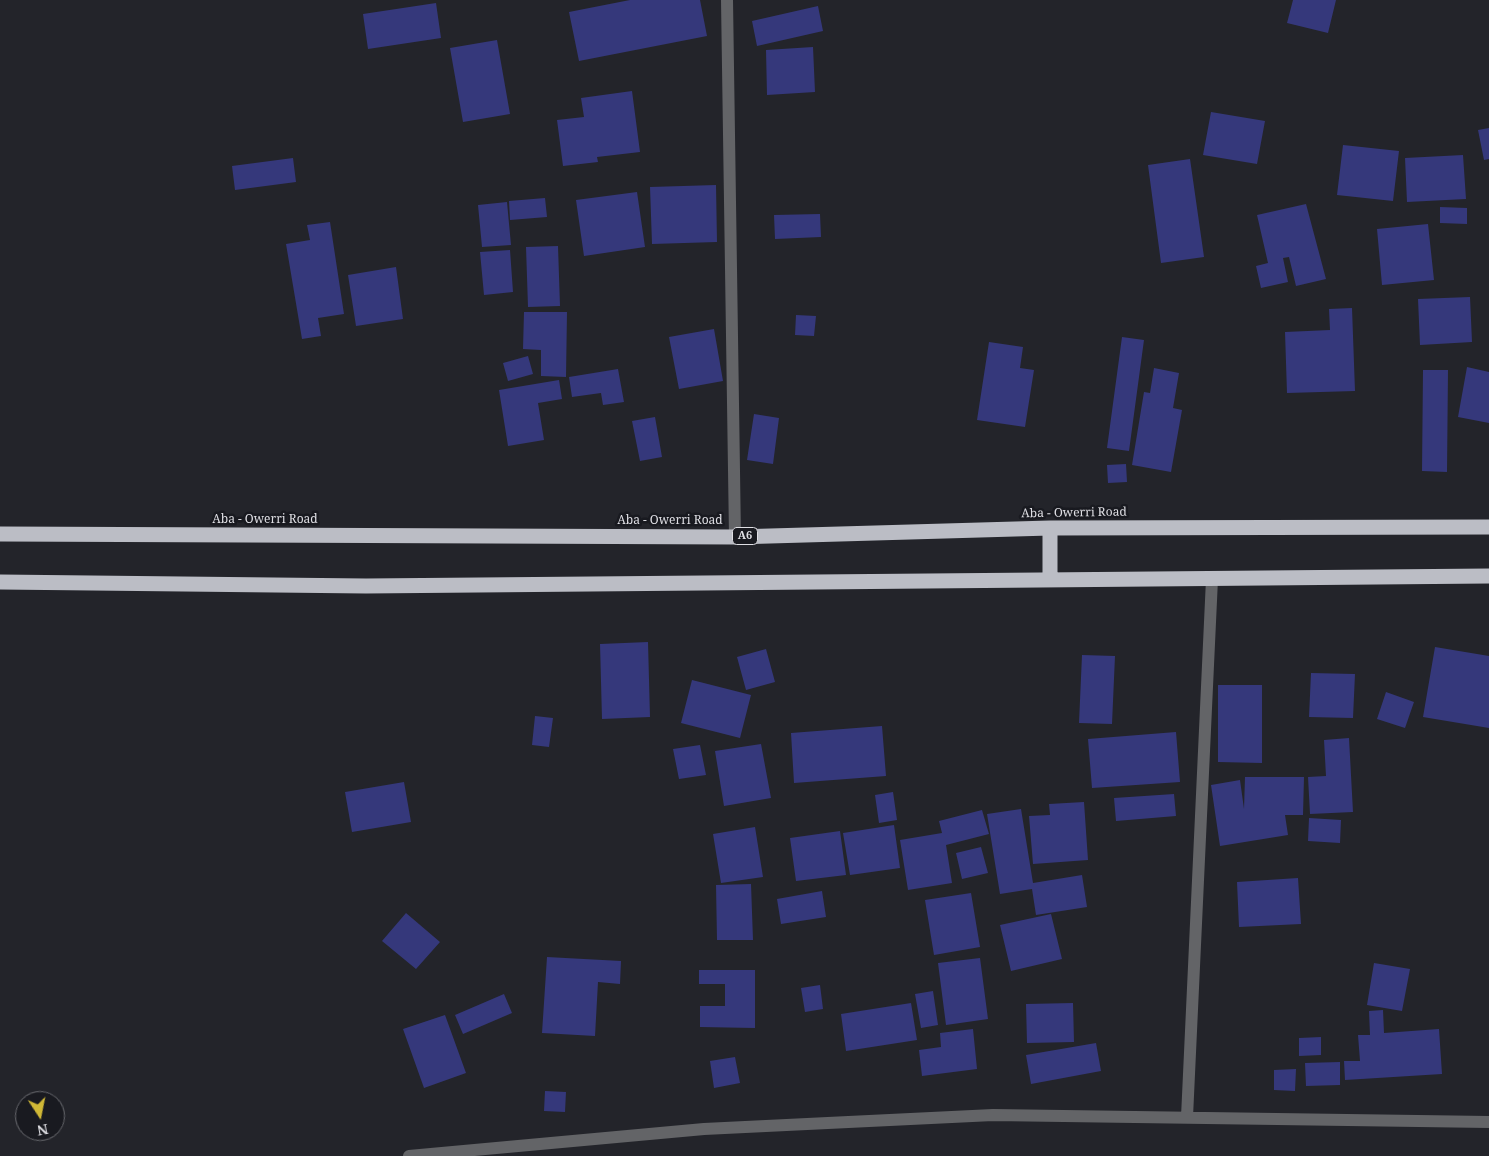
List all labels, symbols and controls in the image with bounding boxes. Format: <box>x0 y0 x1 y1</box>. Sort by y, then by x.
street label: Aba - Owerri Road <box>1021 505 1127 521</box>
street label: Aba - Owerri Road <box>212 513 318 527</box>
street label: Aba - Owerri Road <box>617 514 723 528</box>
road number: A6 <box>732 528 758 544</box>
north arrow <box>15 1091 65 1141</box>
text: N <box>36 1120 50 1141</box>

